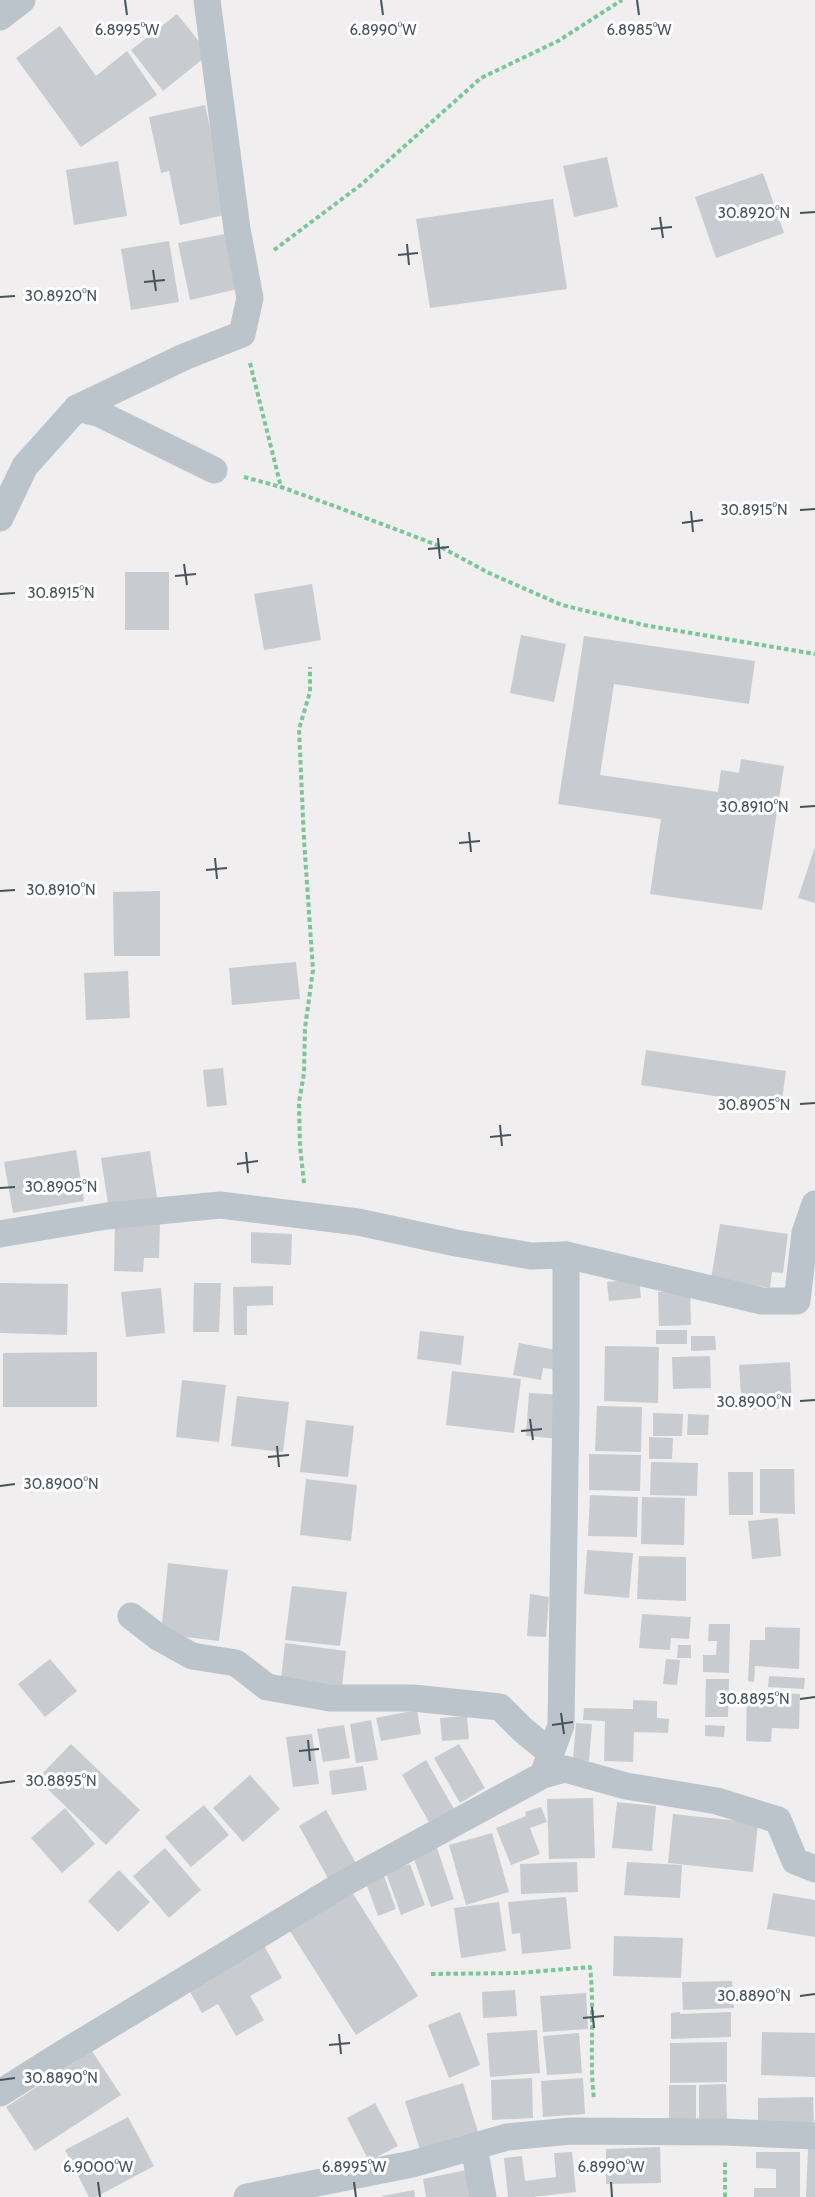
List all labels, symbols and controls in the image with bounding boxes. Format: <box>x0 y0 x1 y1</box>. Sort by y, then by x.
text: 6.8995°W <box>95 21 160 39</box>
text: 6.8990°W <box>350 21 417 39</box>
text: 6.8985°W <box>606 21 672 39</box>
text: 30.8920°N <box>718 204 790 222</box>
text: 30.8920°N <box>25 287 97 305</box>
text: 30.8915°N <box>721 501 787 519</box>
text: 30.8915°N <box>28 584 94 602</box>
text: 30.8910°N <box>719 798 789 816</box>
text: 30.8910°N <box>26 881 96 899</box>
text: 30.8905°N <box>718 1096 790 1114</box>
text: 30.8905°N <box>25 1178 97 1196</box>
text: 30.8900°N <box>717 1393 791 1411</box>
text: 30.8900°N <box>24 1475 98 1493</box>
text: 30.8895°N <box>718 1690 790 1708</box>
text: 30.8895°N <box>25 1772 97 1790</box>
text: 30.8890°N <box>717 1987 791 2005</box>
text: 30.8890°N <box>24 2069 98 2087</box>
text: 6.9000°W <box>63 2158 134 2176</box>
text: 6.8995°W <box>322 2158 387 2176</box>
text: 6.8990°W <box>578 2158 645 2176</box>

